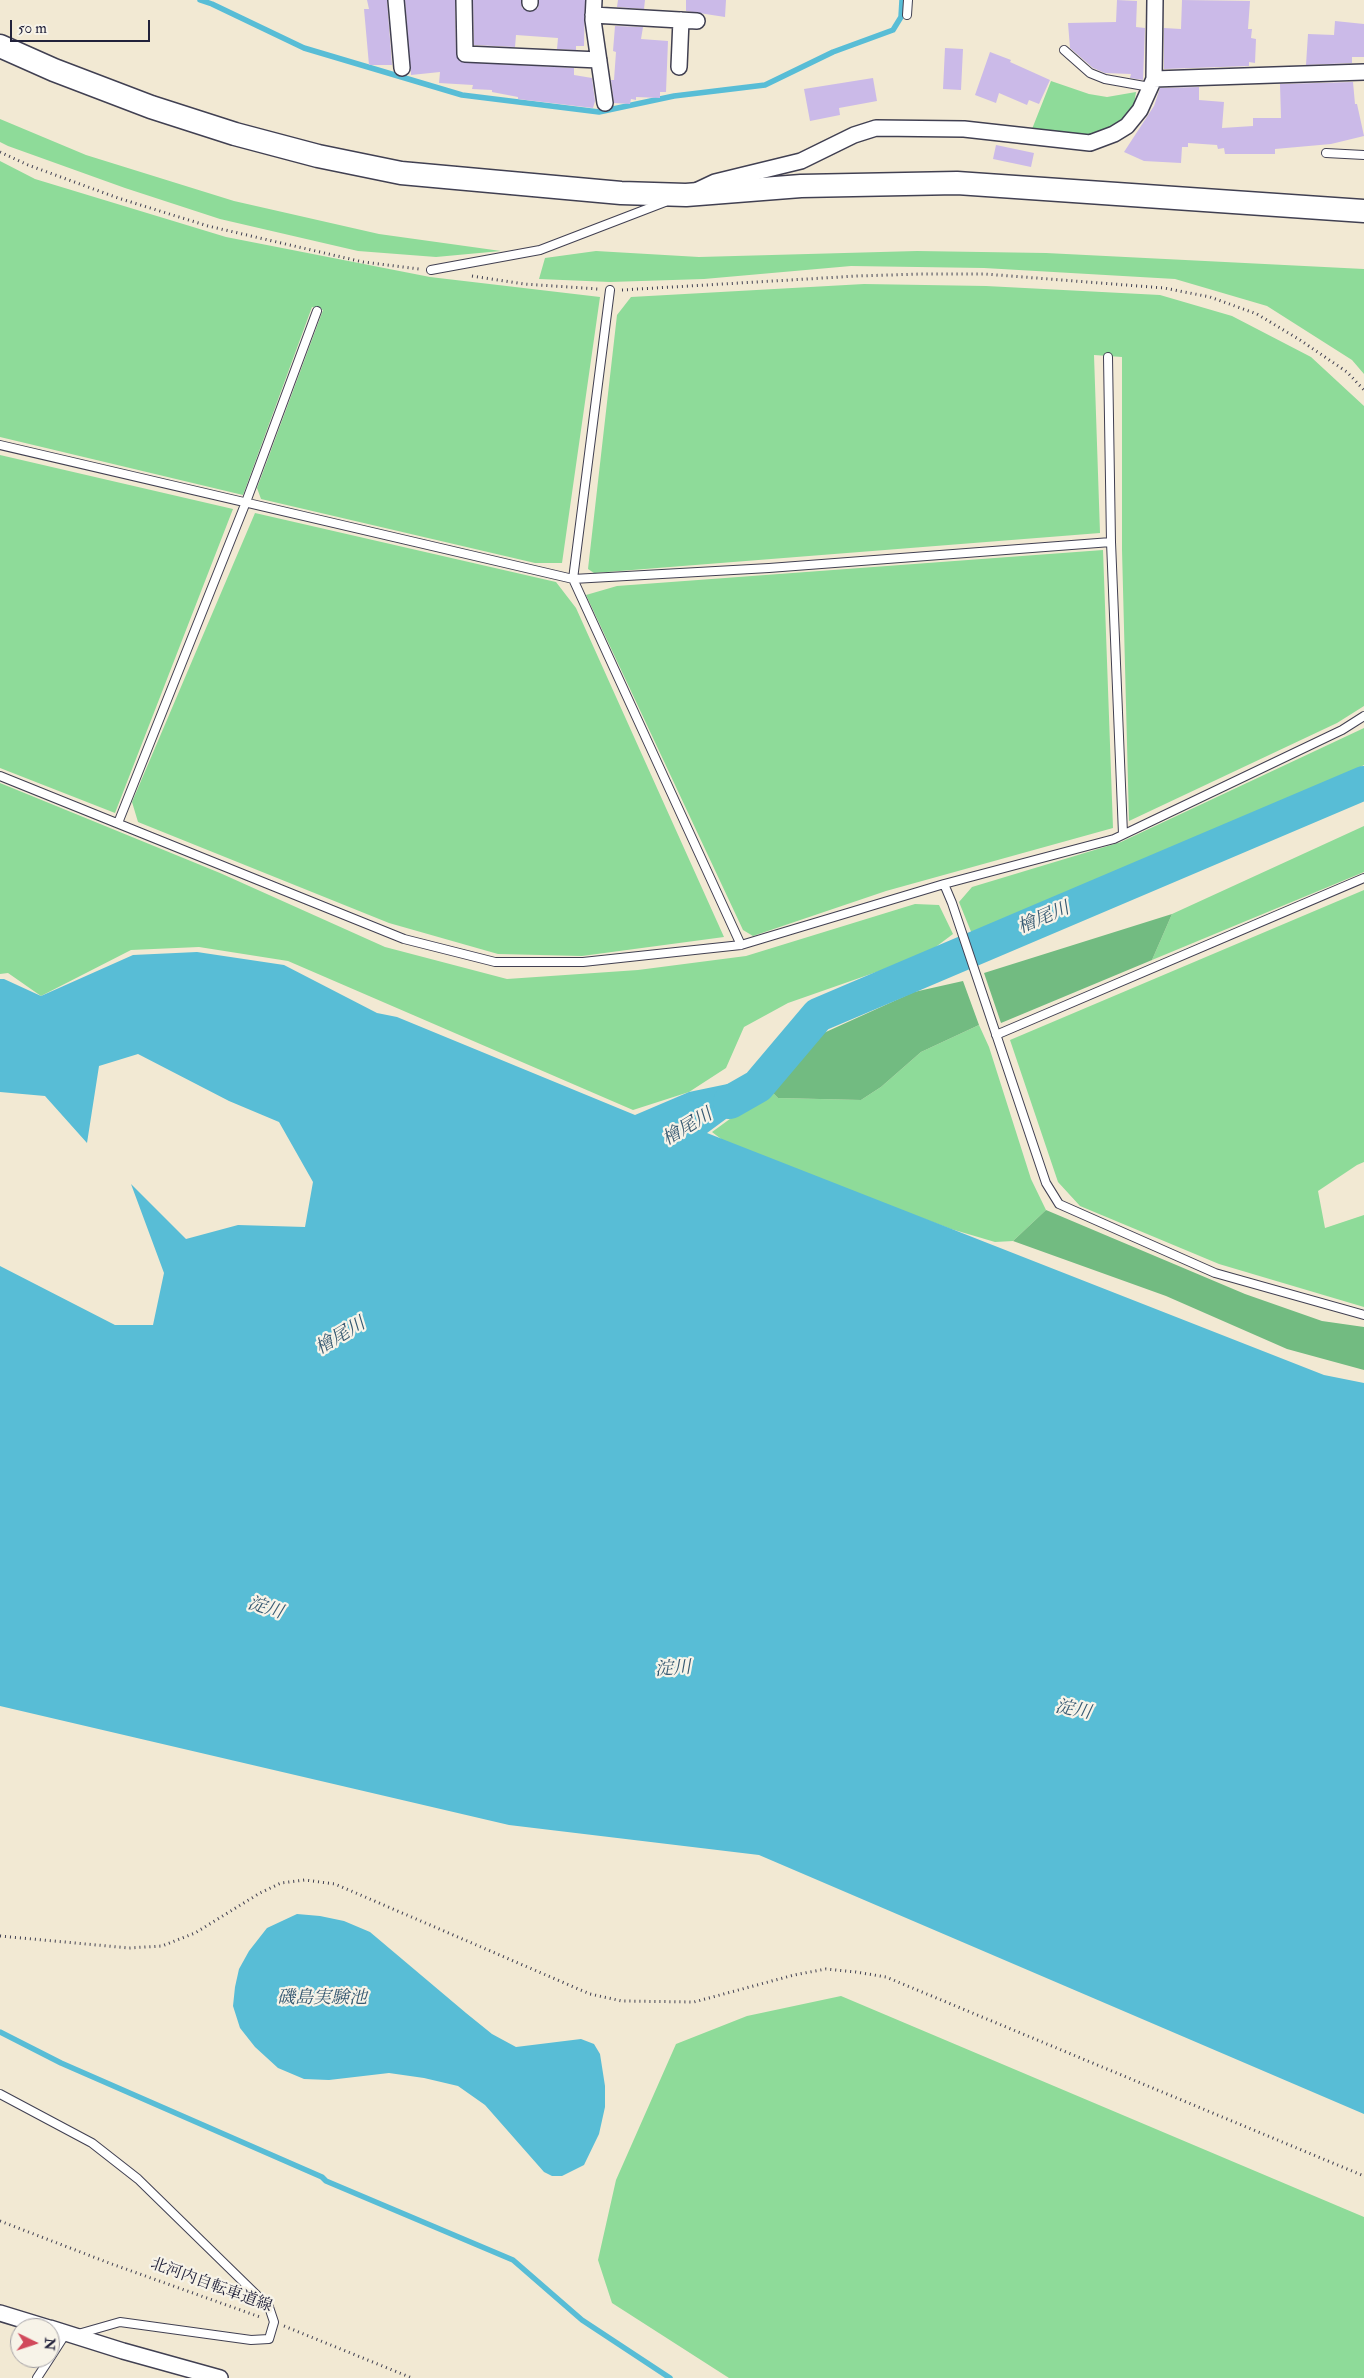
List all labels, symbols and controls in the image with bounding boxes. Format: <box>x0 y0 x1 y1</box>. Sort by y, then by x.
scale bar <box>12 10 152 42</box>
text: 50 m <box>18 19 47 38</box>
water label: 檜尾川 <box>1015 899 1073 939</box>
water label: 檜尾川 <box>659 1105 717 1151</box>
water label: 檜尾川 <box>312 1314 370 1360</box>
water label: 淀川 <box>245 1593 285 1625</box>
water label: 淀川 <box>654 1658 692 1682</box>
water label: 淀川 <box>1053 1697 1093 1725</box>
water label: 磯島実験池 <box>277 1988 367 2010</box>
street label: 北河内自転車道線 <box>148 2255 274 2317</box>
north arrow <box>10 2318 60 2368</box>
text: N <box>41 2337 58 2351</box>

